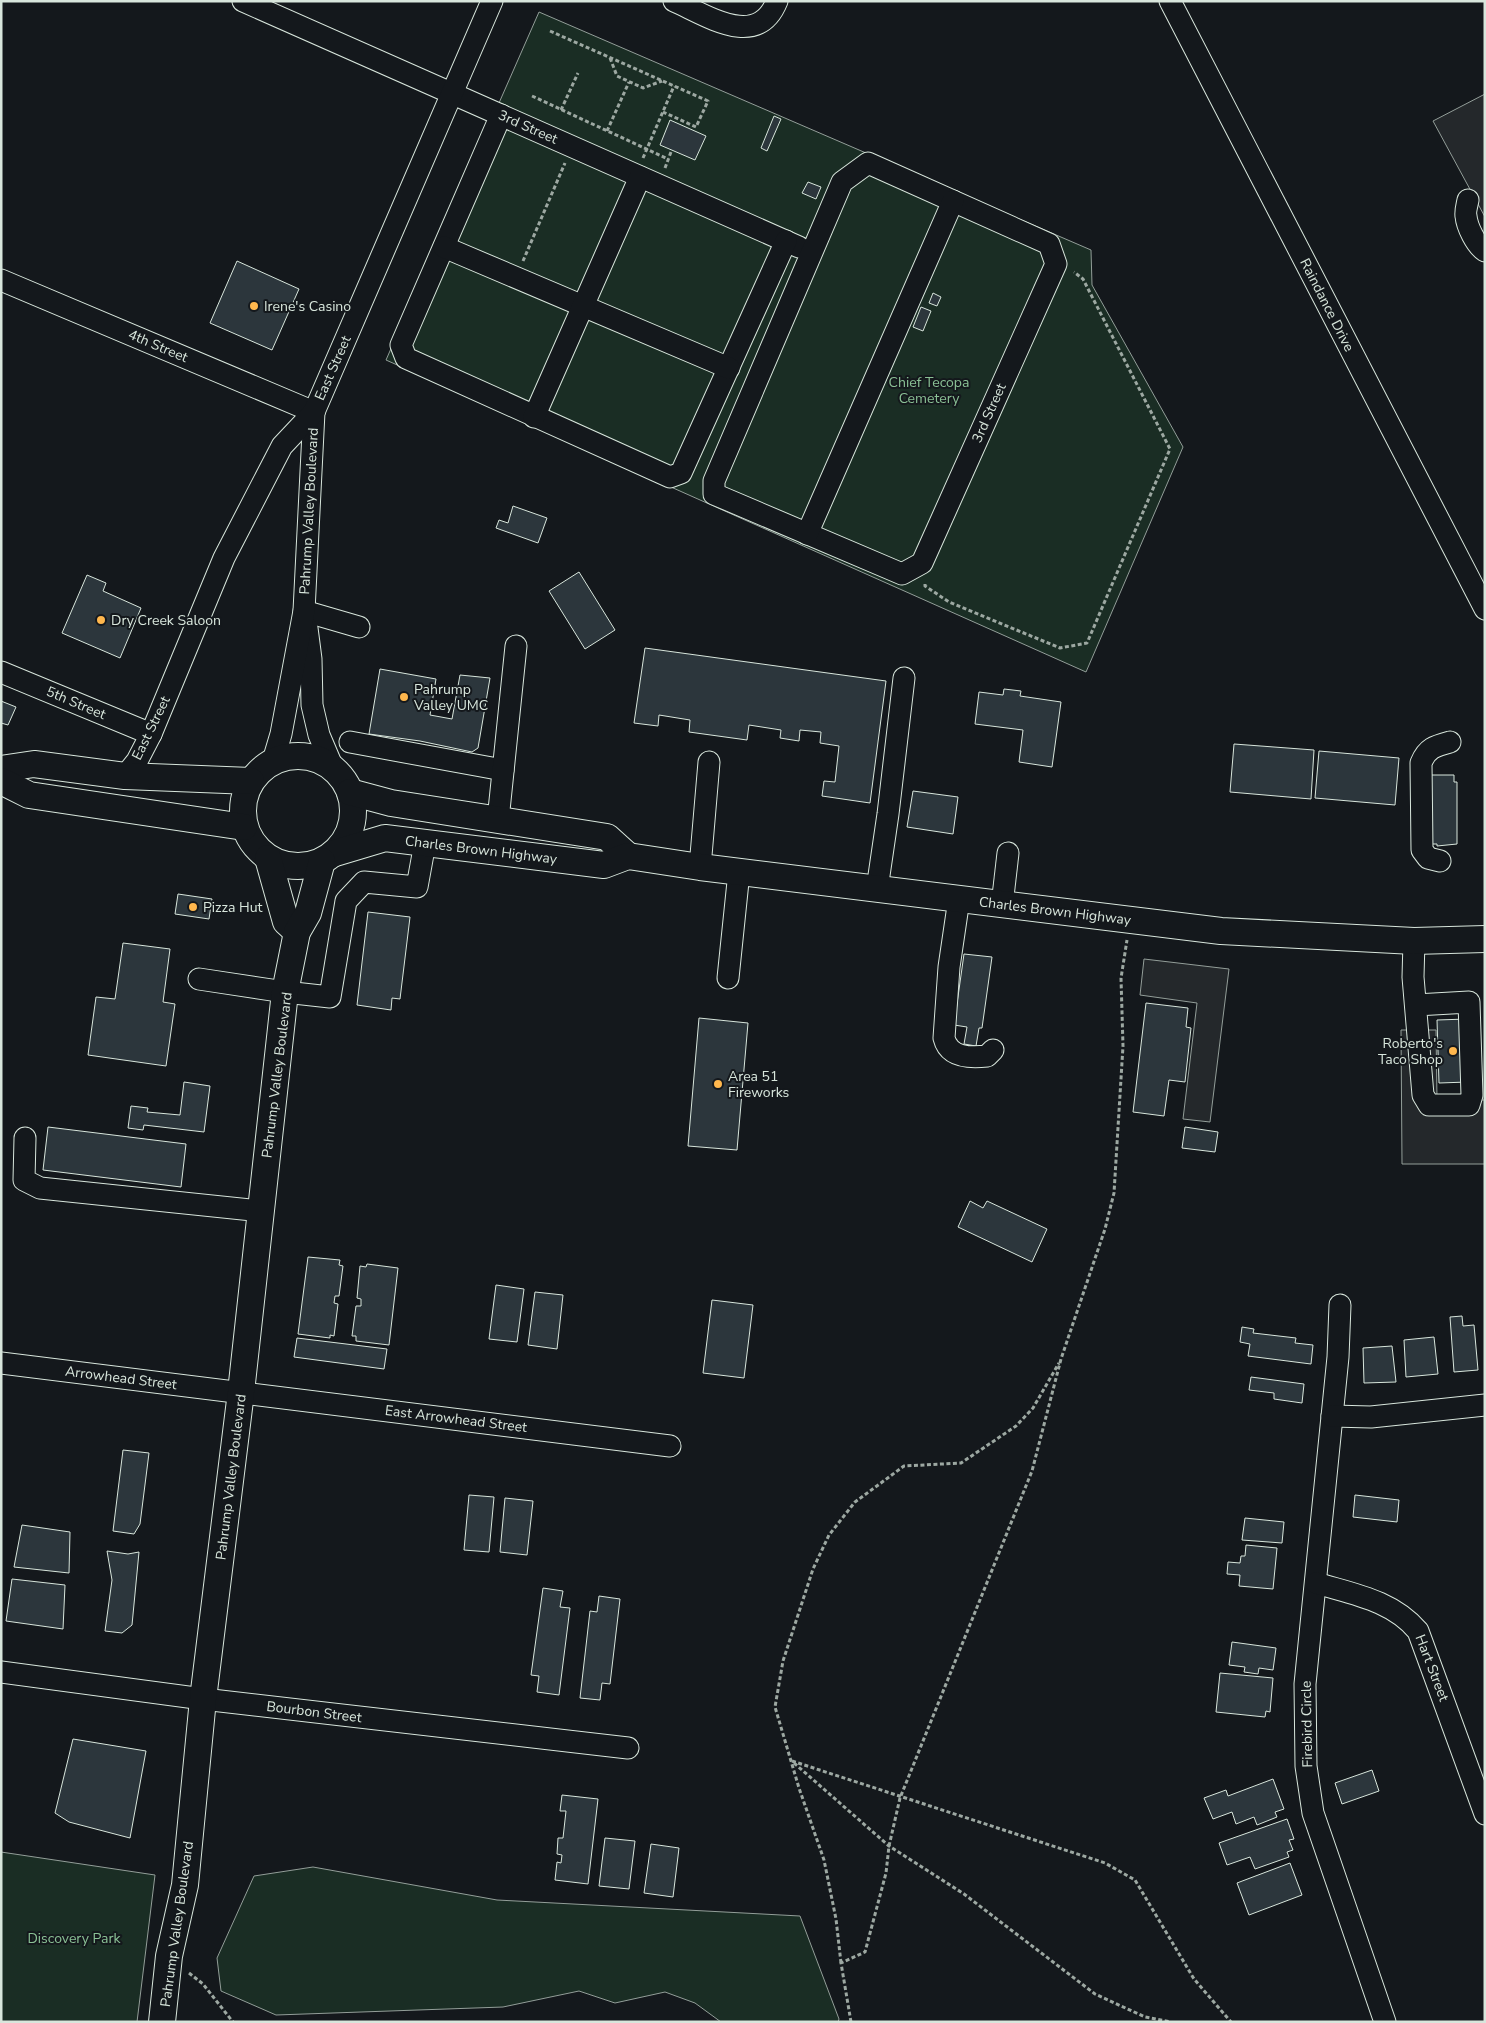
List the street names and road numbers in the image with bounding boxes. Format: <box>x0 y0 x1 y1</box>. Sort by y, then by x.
street label: 3rd Street <box>495 105 561 149</box>
street label: Raindance Drive <box>1295 255 1359 355</box>
street label: 4th Street <box>125 325 191 367</box>
street label: East Street <box>310 333 356 403</box>
street label: 3rd Street <box>967 380 1011 446</box>
street label: Pahrump Valley Boulevard <box>295 427 323 595</box>
street label: 5th Street <box>43 682 109 724</box>
street label: East Street <box>127 693 175 763</box>
street label: Charles Brown Highway <box>404 831 559 869</box>
street label: Charles Brown Highway <box>978 892 1133 930</box>
street label: Pahrump Valley Boulevard <box>257 991 297 1159</box>
street label: Arrowhead Street <box>64 1362 178 1394</box>
street label: Pahrump Valley Boulevard <box>211 1393 251 1561</box>
street label: East Arrowhead Street <box>384 1401 528 1437</box>
street label: Hart Street <box>1411 1632 1453 1704</box>
street label: Firebird Circle <box>1297 1680 1317 1768</box>
street label: Bourbon Street <box>265 1697 363 1727</box>
street label: Pahrump Valley Boulevard <box>156 1840 198 2008</box>

